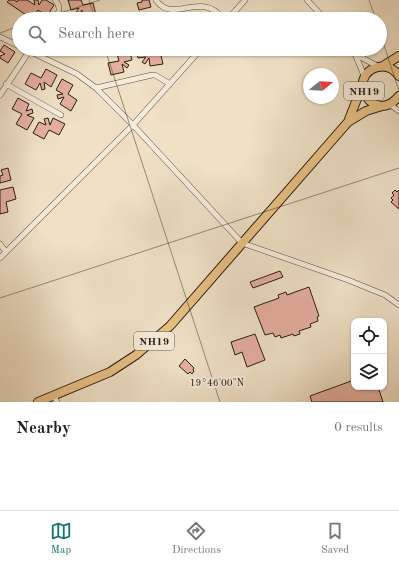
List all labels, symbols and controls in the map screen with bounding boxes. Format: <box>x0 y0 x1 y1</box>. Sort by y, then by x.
search box <box>12 12 387 56</box>
icon: search <box>26 23 48 45</box>
text: Search here <box>58 27 135 42</box>
north arrow <box>303 68 339 104</box>
road number: NH19 <box>344 82 384 100</box>
map controls <box>351 318 387 390</box>
button: locate <box>351 318 387 354</box>
road number: NH19 <box>134 332 174 350</box>
button: layers <box>351 354 387 390</box>
text: 19°46'00"N <box>190 378 245 388</box>
text: Nearby <box>16 420 71 437</box>
text: 0 results <box>334 421 383 434</box>
tab: Map <box>50 520 72 558</box>
tab: Directions <box>172 520 221 558</box>
tab: Saved <box>321 520 349 558</box>

